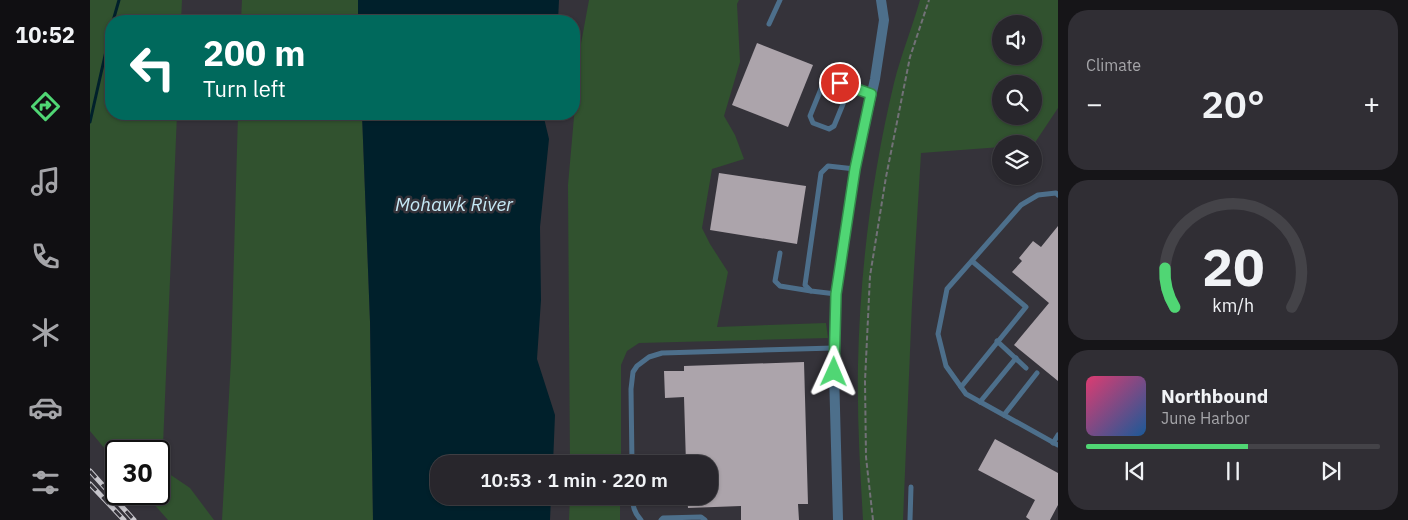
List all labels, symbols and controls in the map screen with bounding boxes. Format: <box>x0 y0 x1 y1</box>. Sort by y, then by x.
map controls <box>992 15 1042 185</box>
button: sound <box>992 15 1042 65</box>
text: 10:52 <box>15 20 75 49</box>
text: 200 m <box>203 30 306 76</box>
icon: left <box>120 35 185 100</box>
text: Climate <box>1086 55 1141 75</box>
pin <box>819 62 861 104</box>
icon: arrive <box>826 69 854 97</box>
text: Turn left <box>203 74 286 103</box>
button: search <box>992 75 1042 125</box>
text: 20° <box>1201 79 1265 128</box>
text: − <box>1086 85 1103 122</box>
text: + <box>1363 85 1380 122</box>
icon: directions <box>28 89 63 124</box>
button: layers <box>992 135 1042 185</box>
icon: music <box>28 164 63 199</box>
water label: Mohawk River <box>395 192 514 216</box>
text: 20 <box>1202 233 1264 300</box>
icon: phone <box>28 239 63 274</box>
text: km/h <box>1212 294 1254 317</box>
icon: climate <box>28 315 63 350</box>
position arrow <box>807 345 859 397</box>
text: Northbound <box>1161 384 1268 408</box>
icon: car <box>28 390 63 425</box>
text: June Harbor <box>1161 408 1250 428</box>
speed limit sign: 30 <box>105 440 170 505</box>
icon: previous <box>1121 457 1149 485</box>
icon: pause <box>1219 457 1247 485</box>
icon: next <box>1317 457 1345 485</box>
icon: filters <box>28 465 63 500</box>
text: 10:53 · 1 min · 220 m <box>480 468 668 492</box>

